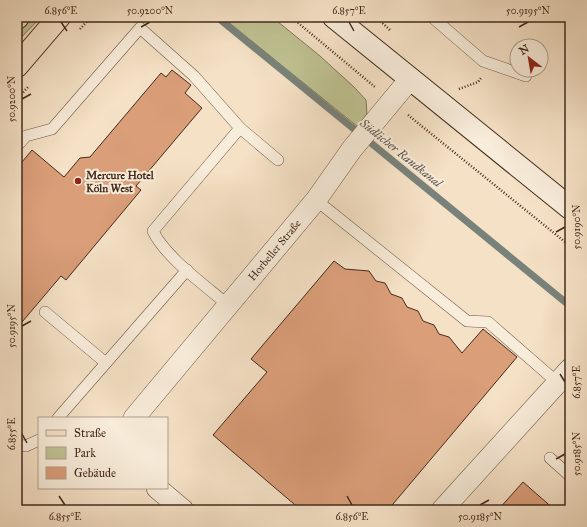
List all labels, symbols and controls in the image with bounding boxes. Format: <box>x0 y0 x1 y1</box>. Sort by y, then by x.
text: 6.856°E <box>44 5 78 17</box>
text: 50.9200°N <box>127 5 174 17</box>
text: 6.857°E <box>332 5 366 17</box>
text: 50.9195°N <box>506 5 550 17</box>
north arrow <box>509 38 549 78</box>
text: N <box>517 42 532 58</box>
text: 50.9200°N <box>6 75 18 122</box>
water label: Südlicher Randkanal <box>357 115 446 191</box>
place label: Mercure Hotel Köln West <box>86 169 155 195</box>
marker: Mercure Hotel Köln West <box>73 176 83 186</box>
text: 50.9190°N <box>571 204 583 250</box>
street label: Horbeller Straße <box>246 217 304 283</box>
text: 50.9195°N <box>6 304 18 348</box>
text: 6.857°E <box>571 365 583 399</box>
legend <box>38 417 168 489</box>
text: 6.855°E <box>6 418 18 450</box>
text: Straße <box>74 426 106 440</box>
text: 50.9185°N <box>571 432 583 476</box>
text: Park <box>74 446 96 460</box>
text: Gebäude <box>74 466 116 480</box>
text: 6.855°E <box>49 511 81 523</box>
text: 6.856°E <box>335 511 369 523</box>
text: 50.9185°N <box>458 511 502 523</box>

